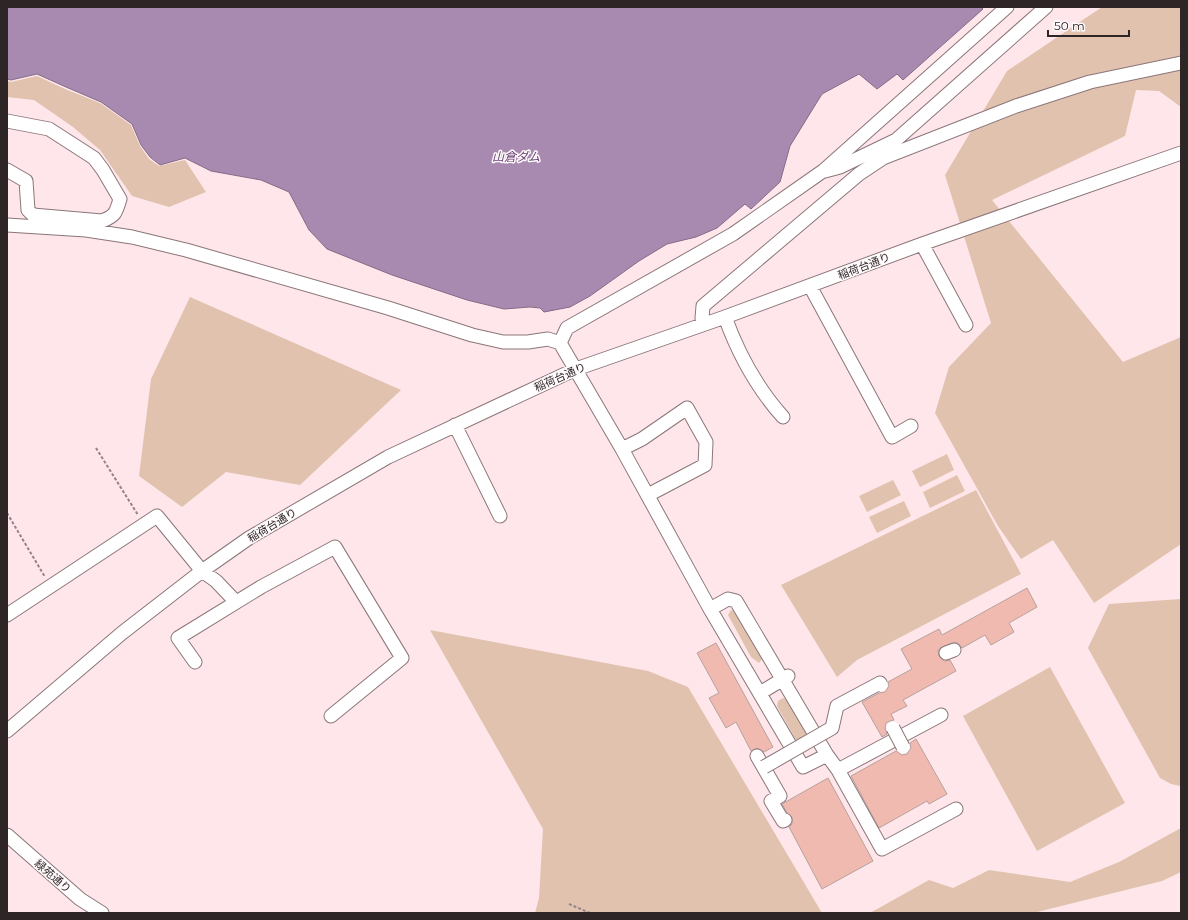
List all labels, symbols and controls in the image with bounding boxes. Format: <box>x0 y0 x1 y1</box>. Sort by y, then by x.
scale bar <box>1048 12 1129 38</box>
text: 50 m <box>1054 18 1085 33</box>
water label: 山倉ダム <box>492 149 540 164</box>
street label: 稲荷台通り <box>836 250 892 282</box>
street label: 稲荷台通り <box>532 359 588 395</box>
street label: 稲荷台通り <box>245 505 299 545</box>
street label: 緑苑通り <box>32 856 74 896</box>

